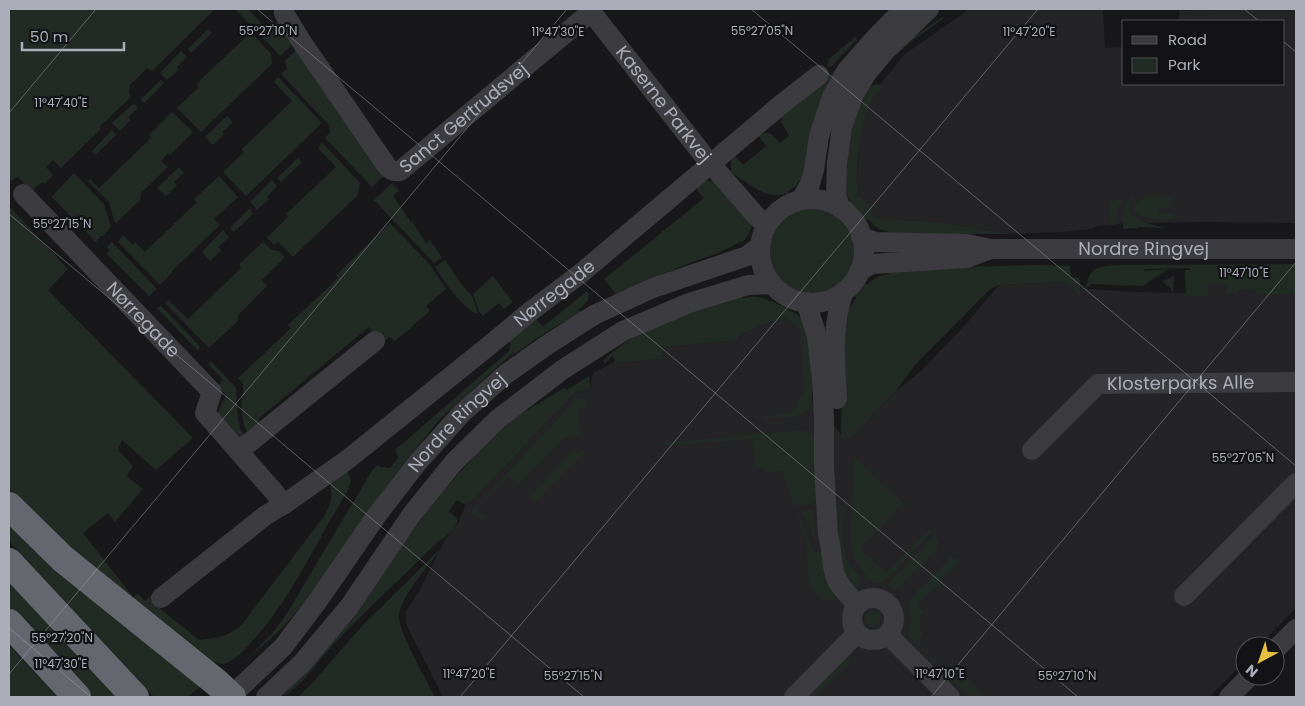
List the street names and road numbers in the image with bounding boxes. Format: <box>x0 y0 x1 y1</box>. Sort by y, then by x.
street label: Kaserne Parkvej <box>610 40 717 168</box>
street label: Sanct Gertrudsvej <box>394 57 533 179</box>
street label: Nordre Ringvej <box>1078 236 1209 261</box>
street label: Nørregade <box>508 254 600 332</box>
street label: Nørregade <box>101 276 186 363</box>
street label: Nordre Ringvej <box>402 367 511 477</box>
street label: Klosterparks Alle <box>1107 369 1254 396</box>

